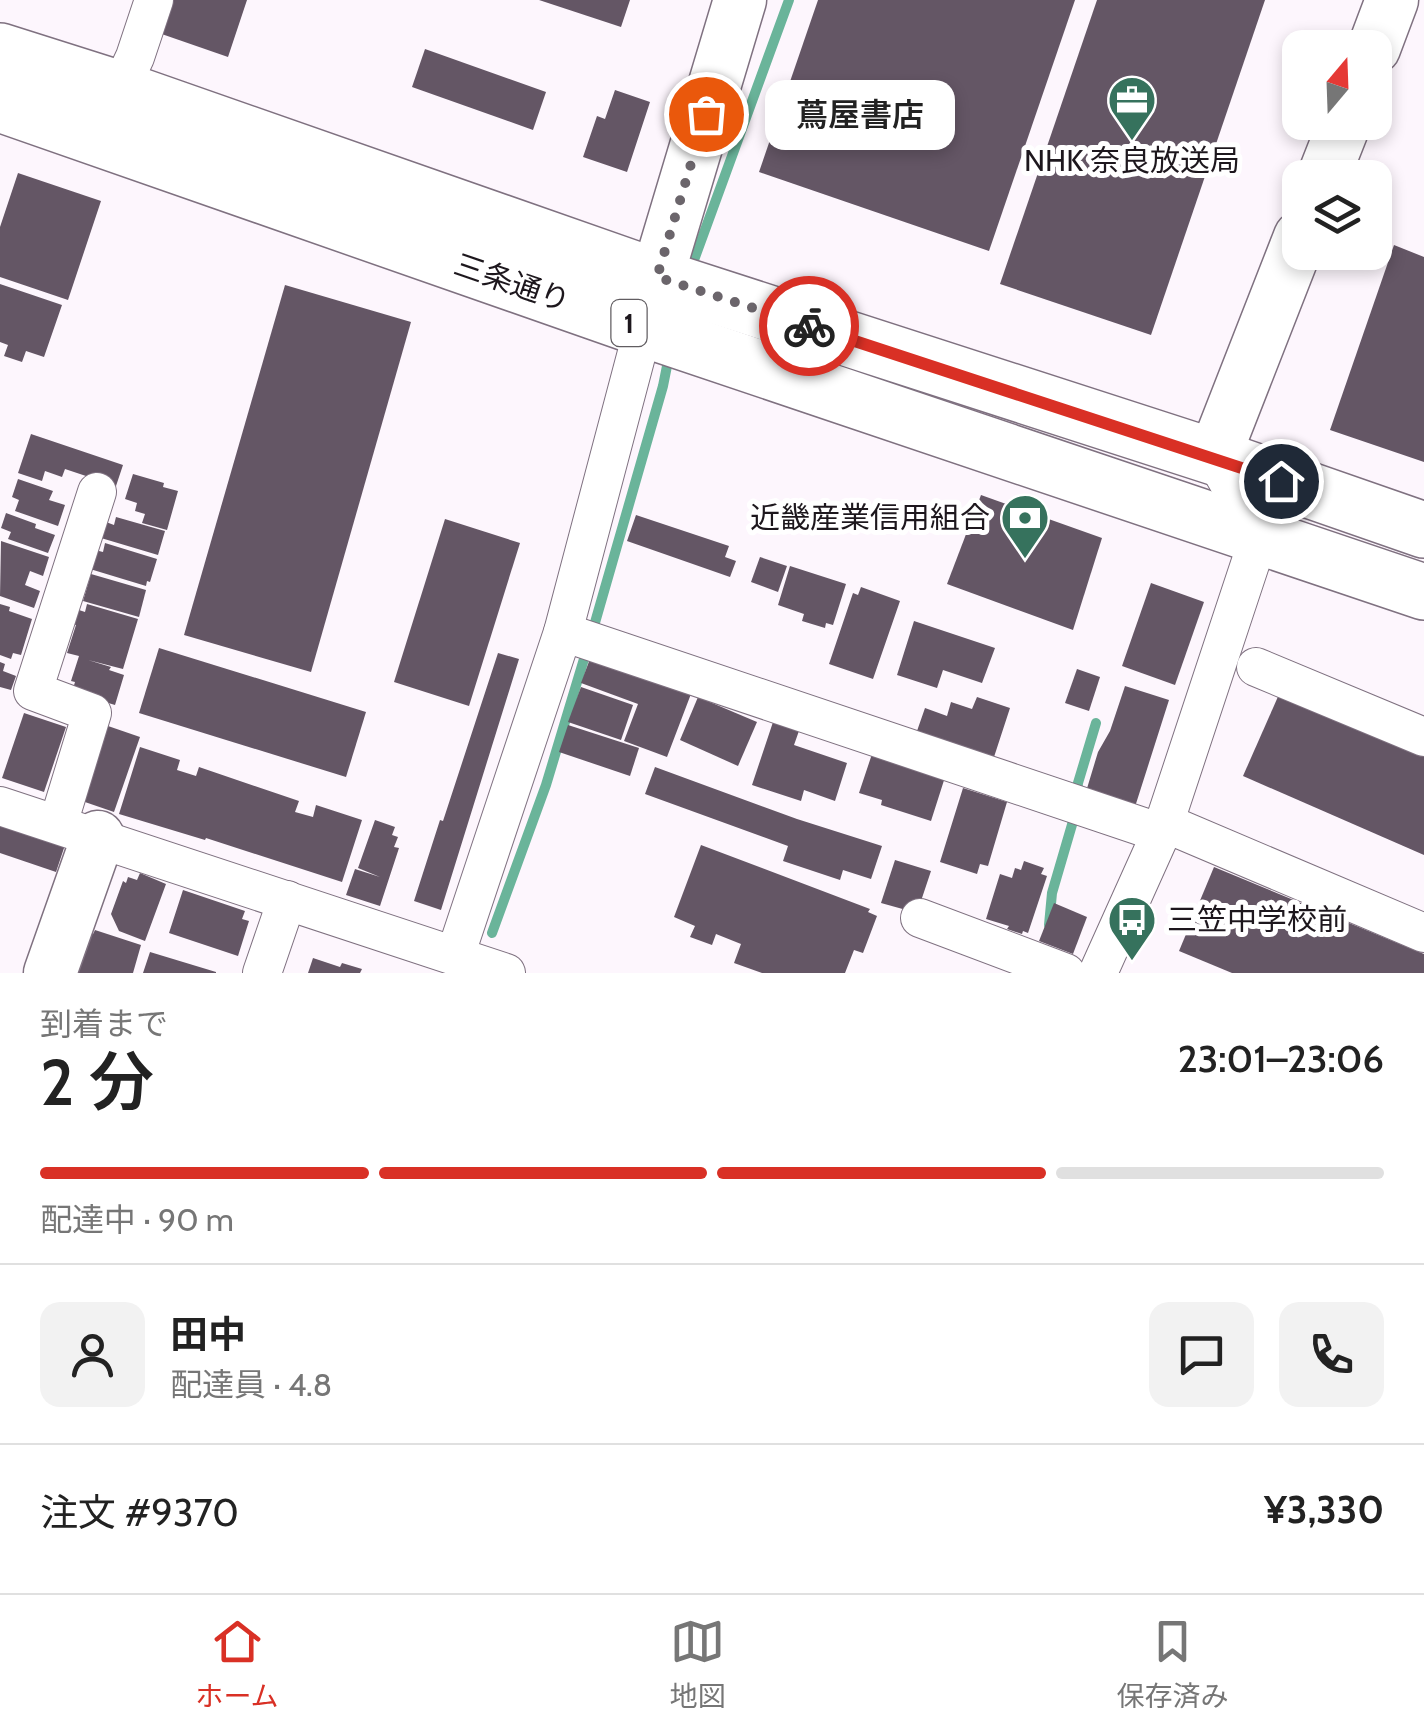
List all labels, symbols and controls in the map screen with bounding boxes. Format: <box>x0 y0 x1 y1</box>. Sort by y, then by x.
north arrow <box>1282 30 1392 140</box>
map controls <box>1282 30 1392 270</box>
pin <box>664 72 749 157</box>
office icon: NHK 奈良放送局 <box>1106 74 1158 142</box>
callout: 蔦屋書店 <box>766 79 956 149</box>
icon: bag <box>679 87 734 142</box>
text: 蔦屋書店 <box>796 95 924 134</box>
place label: NHK 奈良放送局 <box>1024 142 1240 179</box>
button: layers <box>1282 160 1392 270</box>
street label: 三条通り <box>449 246 575 320</box>
courier <box>759 276 859 376</box>
icon: bike <box>782 299 837 354</box>
road number: 1 <box>612 300 646 346</box>
pin <box>1239 439 1324 524</box>
icon: home <box>1254 454 1309 509</box>
bank icon: 近畿産業信用組合 <box>999 492 1051 560</box>
place label: 近畿産業信用組合 <box>750 499 990 536</box>
bus stop icon: 三笠中学校前 <box>1106 894 1158 962</box>
place label: 三笠中学校前 <box>1167 901 1347 938</box>
text: 到着まで <box>40 1004 168 1043</box>
text: 23:01–23:06 <box>1178 1035 1384 1082</box>
text: 2 分 <box>40 1042 154 1121</box>
text: 配達中 · 90 m <box>40 1200 234 1239</box>
button: person <box>40 1302 145 1407</box>
button: chat <box>1149 1302 1254 1407</box>
button: phone <box>1279 1302 1384 1407</box>
text: 田中 <box>170 1311 246 1358</box>
text: 配達員 · 4.8 <box>170 1365 332 1404</box>
text: ¥3,330 <box>1264 1486 1384 1533</box>
text: 注文 #9370 <box>40 1489 239 1536</box>
tab: ホーム <box>195 1614 279 1714</box>
tab: 地図 <box>670 1614 726 1714</box>
tab: 保存済み <box>1116 1614 1229 1714</box>

